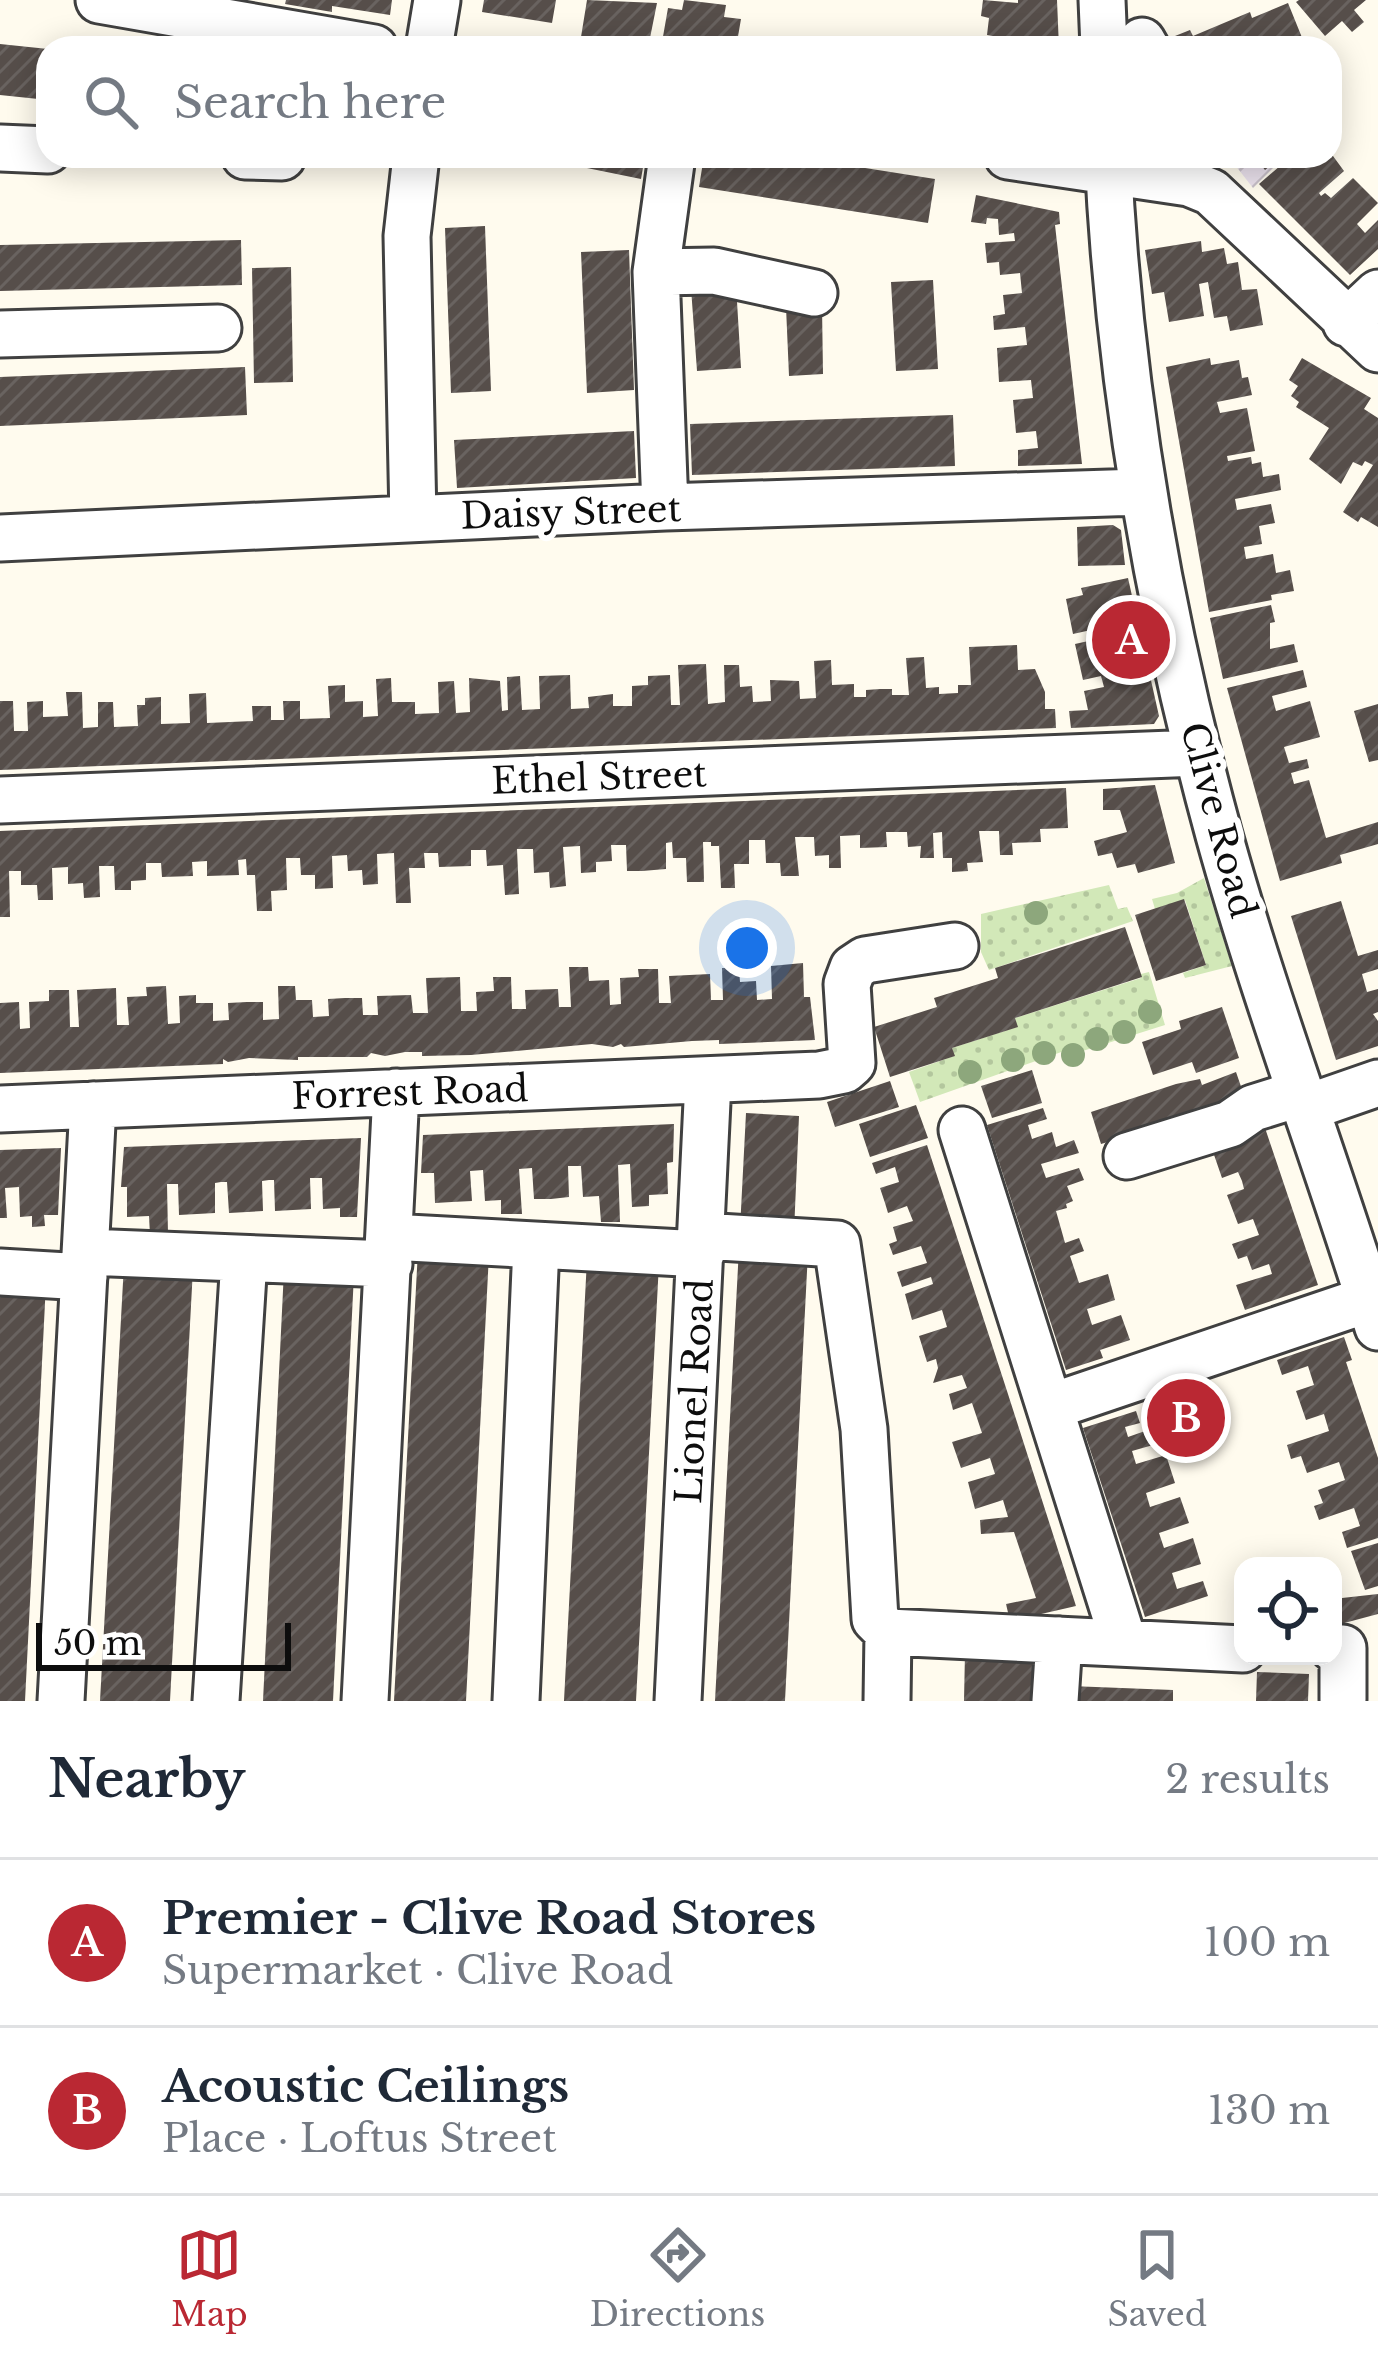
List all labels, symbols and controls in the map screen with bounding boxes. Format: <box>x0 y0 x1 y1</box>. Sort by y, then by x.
search box <box>36 36 1342 168</box>
icon: search <box>78 69 144 135</box>
text: Search here <box>174 74 446 130</box>
street label: Daisy Street <box>460 486 682 539</box>
pin: A <box>1092 595 1170 685</box>
street label: Clive Road <box>1171 717 1266 923</box>
street label: Ethel Street <box>491 751 708 804</box>
your location <box>717 918 777 978</box>
street label: Forrest Road <box>291 1066 529 1119</box>
street label: Lionel Road <box>666 1277 723 1505</box>
pin: B <box>1147 1373 1225 1463</box>
map controls <box>1234 1557 1342 1665</box>
button: locate <box>1234 1557 1342 1665</box>
scale bar <box>36 1617 291 1670</box>
text: 50 m <box>54 1623 141 1664</box>
text: Nearby <box>48 1748 245 1811</box>
text: 2 results <box>1165 1755 1330 1804</box>
text: Premier - Clive Road Stores <box>162 1890 816 1946</box>
text: A <box>71 1918 103 1967</box>
text: 100 m <box>1204 1918 1330 1967</box>
text: Supermarket · Clive Road <box>162 1946 673 1995</box>
text: Acoustic Ceilings <box>162 2058 569 2114</box>
text: B <box>71 2086 103 2135</box>
text: 130 m <box>1208 2086 1330 2135</box>
text: Place · Loftus Street <box>162 2114 557 2163</box>
tab: Map <box>171 2222 248 2335</box>
tab: Directions <box>590 2222 765 2335</box>
tab: Saved <box>1107 2222 1207 2335</box>

